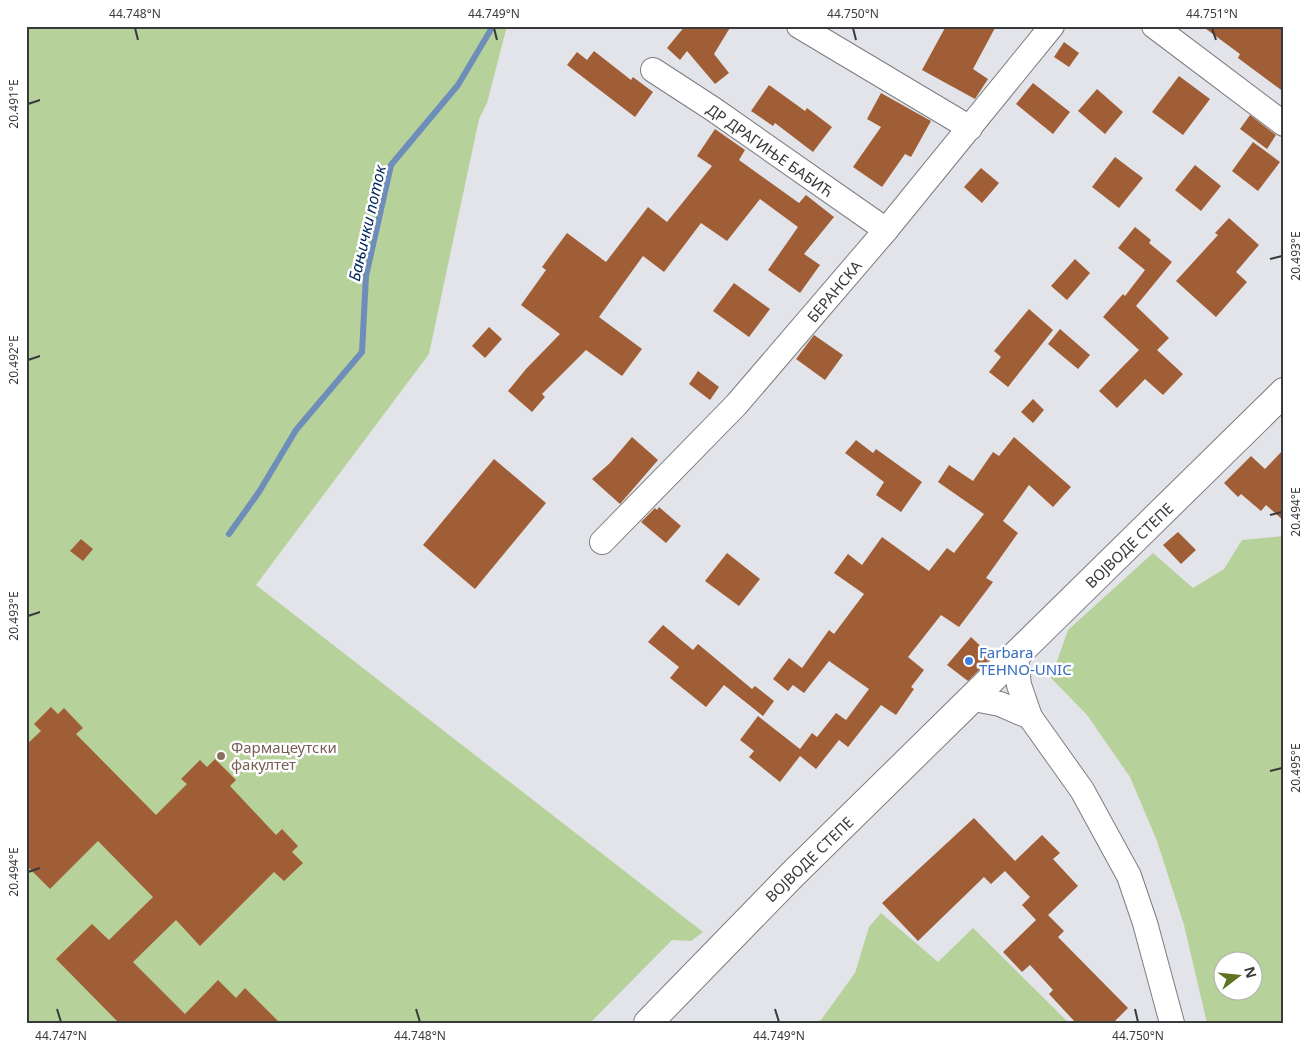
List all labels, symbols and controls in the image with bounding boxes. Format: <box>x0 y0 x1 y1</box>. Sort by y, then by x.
text: 44.748°N <box>109 5 161 22</box>
text: 44.749°N <box>468 5 520 22</box>
text: 44.750°N <box>827 5 879 22</box>
text: 44.751°N <box>1186 5 1238 22</box>
text: 20.491°E <box>5 79 22 129</box>
street label: ДР ДРАГИЊЕ БАБИЋ <box>703 99 837 201</box>
water label: Бањички поток <box>343 162 391 283</box>
text: 20.493°E <box>1287 231 1304 281</box>
street label: БЕРАНСКА <box>802 255 866 326</box>
text: 20.492°E <box>5 335 22 385</box>
text: 20.494°E <box>1287 487 1304 537</box>
street label: ВОЈВОДЕ СТЕПЕ <box>1081 498 1177 592</box>
text: 20.493°E <box>5 591 22 641</box>
place label: Farbara TEHNO-UNIC <box>979 642 1072 679</box>
marker: Farbara TEHNO-UNIC <box>963 655 975 667</box>
place label: Фармацеутски факултет <box>231 737 337 774</box>
text: 20.495°E <box>1287 743 1304 793</box>
marker: Фармацеутски факултет <box>215 750 227 762</box>
street label: ВОЈВОДЕ СТЕПЕ <box>761 812 857 906</box>
text: 20.494°E <box>5 847 22 897</box>
north arrow <box>1212 952 1262 1002</box>
text: N <box>1240 964 1262 980</box>
text: 44.747°N <box>35 1027 87 1044</box>
text: 44.748°N <box>394 1027 446 1044</box>
text: 44.749°N <box>753 1027 805 1044</box>
text: 44.750°N <box>1112 1027 1164 1044</box>

